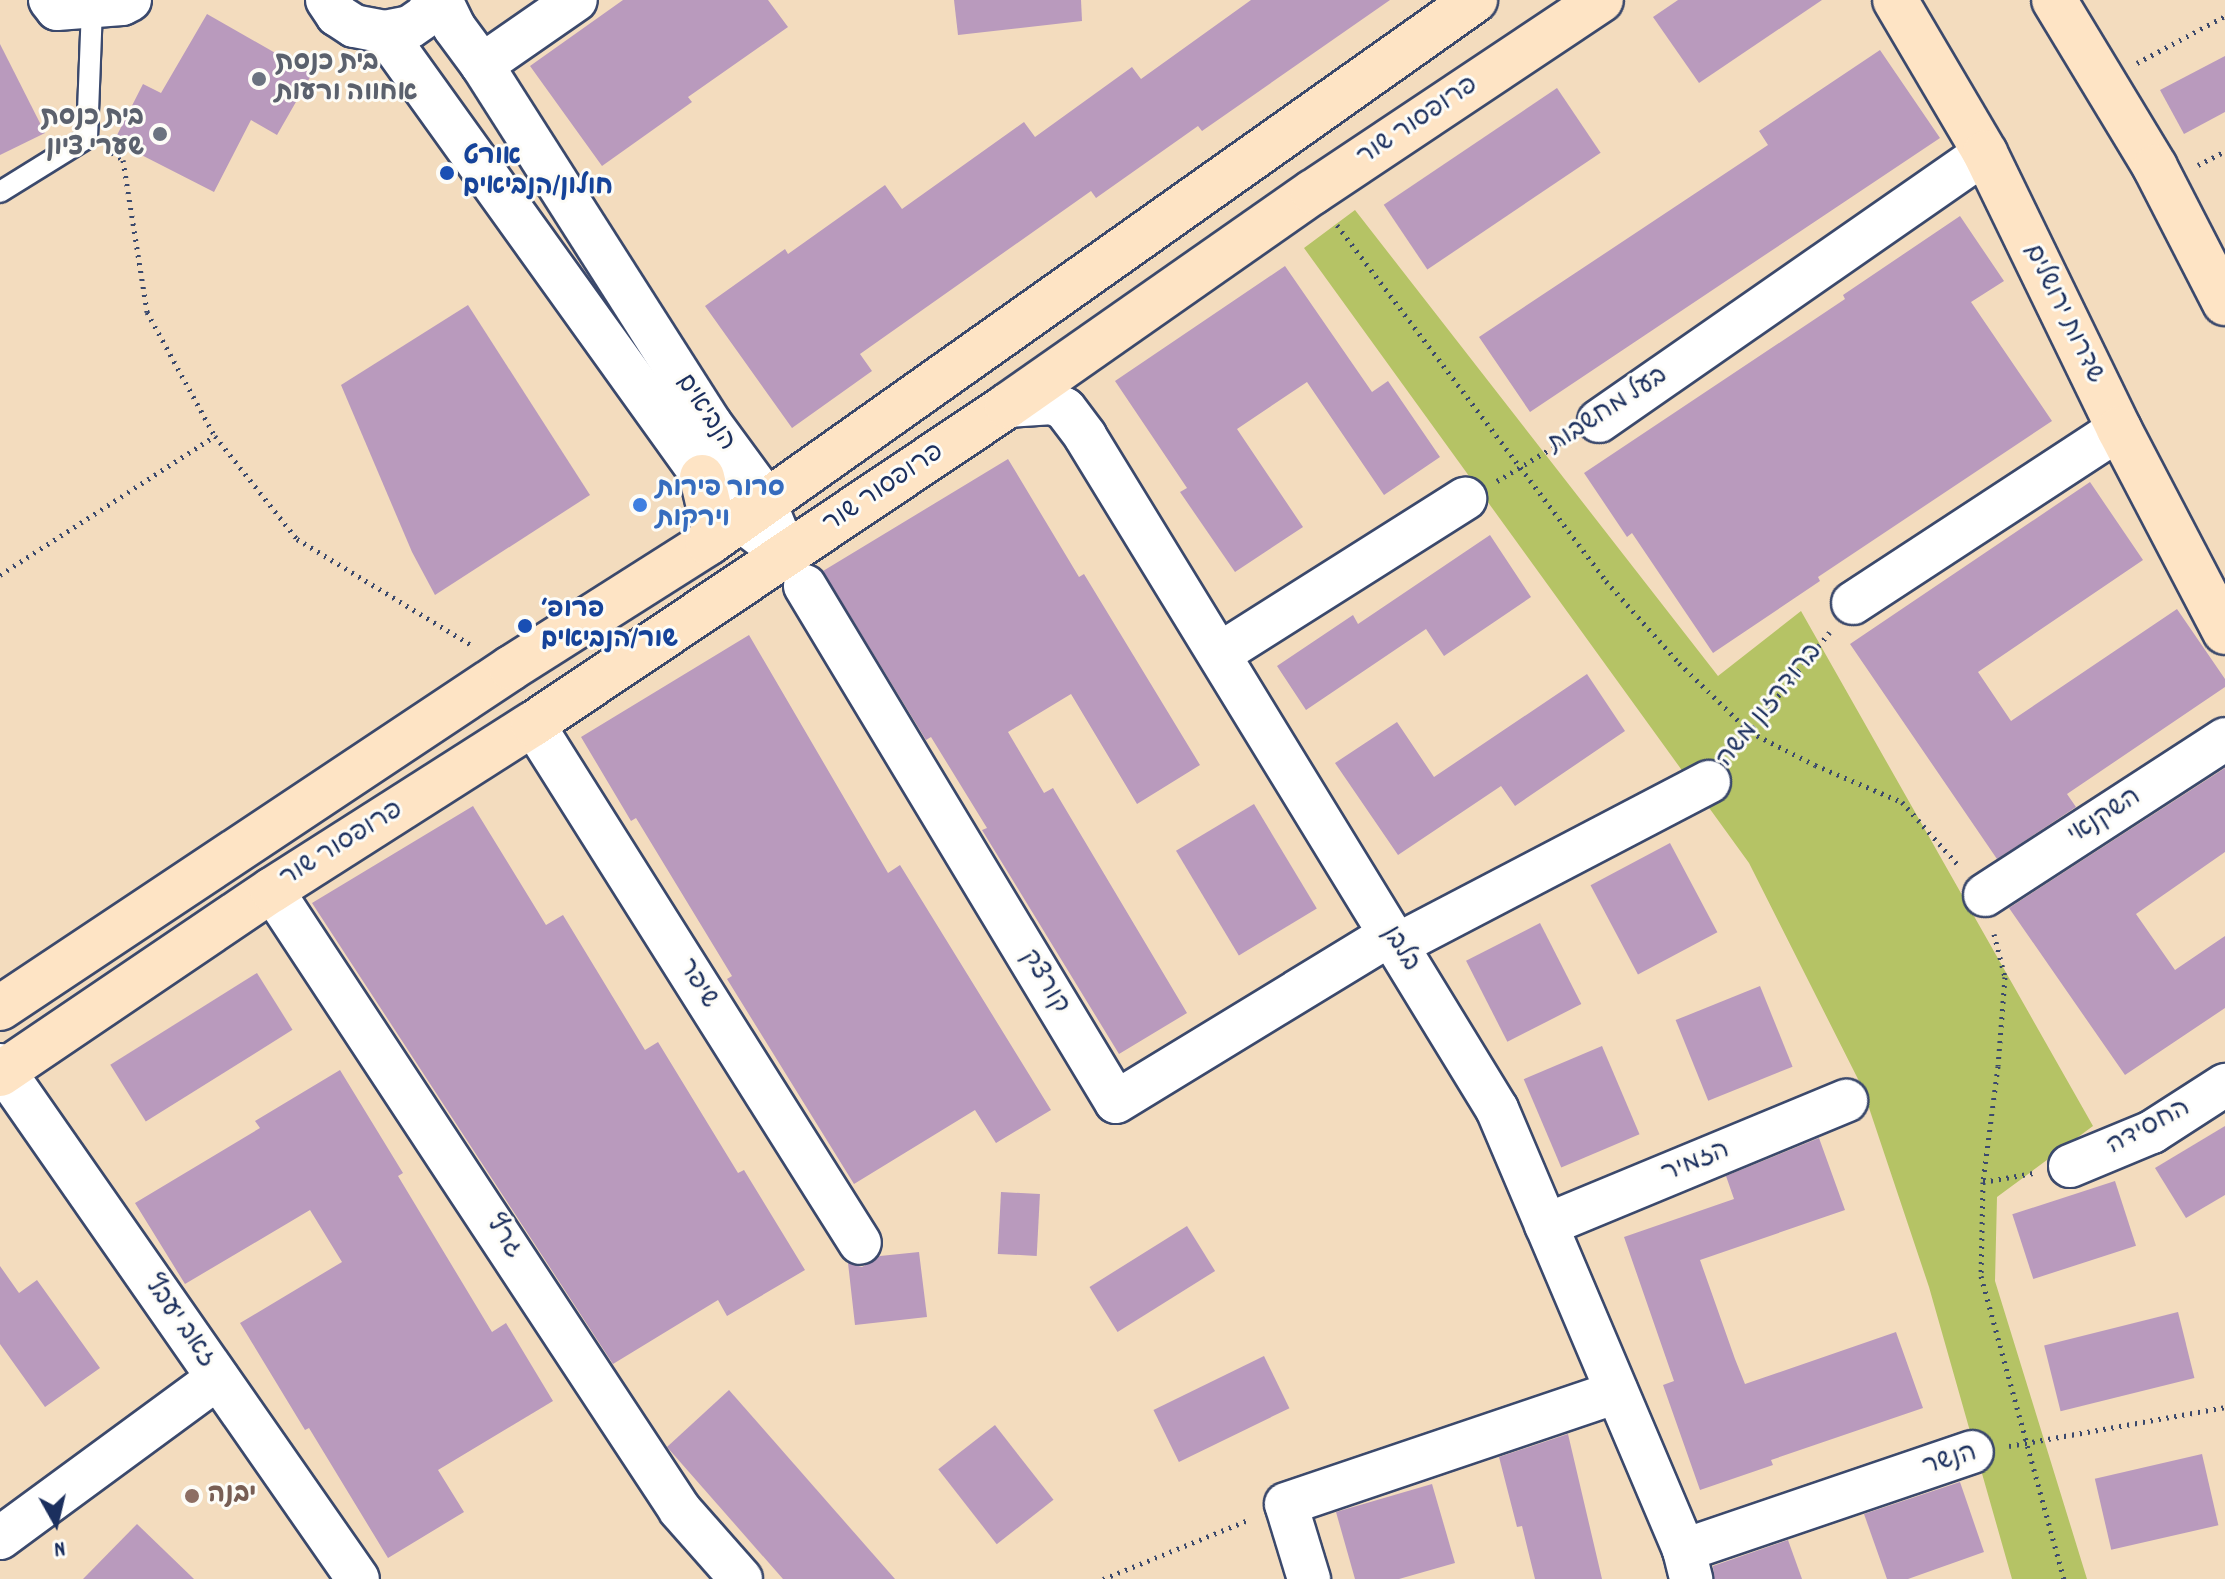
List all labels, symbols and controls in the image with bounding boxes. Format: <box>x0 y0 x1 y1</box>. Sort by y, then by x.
place label: בית כנסת אחווה ורעות <box>275 48 417 110</box>
marker: בית כנסת אחווה ורעות <box>250 70 268 88</box>
street label: פרופסור שור <box>1352 70 1484 174</box>
place label: בית כנסת שערי ציון <box>40 103 144 164</box>
marker: בית כנסת שערי ציון <box>151 125 169 143</box>
place label: אורט חולון/הנביאים <box>463 142 613 204</box>
marker: אורט חולון/הנביאים <box>438 164 456 182</box>
street label: שדרות ירושלים <box>2016 239 2110 389</box>
street label: בעל מחשבות <box>1543 361 1673 461</box>
street label: הנביאים <box>668 369 742 457</box>
street label: פרופסור שור <box>818 437 950 541</box>
place label: סרור פירות וירקות <box>656 474 785 536</box>
marker: סרור פירות וירקות <box>631 496 649 514</box>
place label: פרופ׳ שור/הנביאים <box>541 595 678 656</box>
marker: פרופ׳ שור/הנביאים <box>516 617 534 635</box>
street label: ברודרזון משה <box>1710 638 1830 774</box>
street label: השקנאי <box>2063 782 2147 852</box>
street label: פרופסור שור <box>275 795 409 895</box>
street label: בלבן <box>1374 920 1426 978</box>
street label: קורצק <box>1013 944 1075 1020</box>
street label: שיפר <box>670 954 724 1014</box>
street label: החסידה <box>2102 1093 2196 1163</box>
street label: הזמיר <box>1658 1135 1734 1191</box>
street label: גרץ <box>477 1209 529 1265</box>
street label: זאב יעבץ <box>136 1270 222 1374</box>
street label: הנשר <box>1919 1438 1981 1484</box>
place label: יבנה <box>208 1480 256 1512</box>
north arrow <box>16 1483 96 1563</box>
marker: יבנה <box>183 1487 201 1505</box>
text: N <box>52 1531 67 1563</box>

